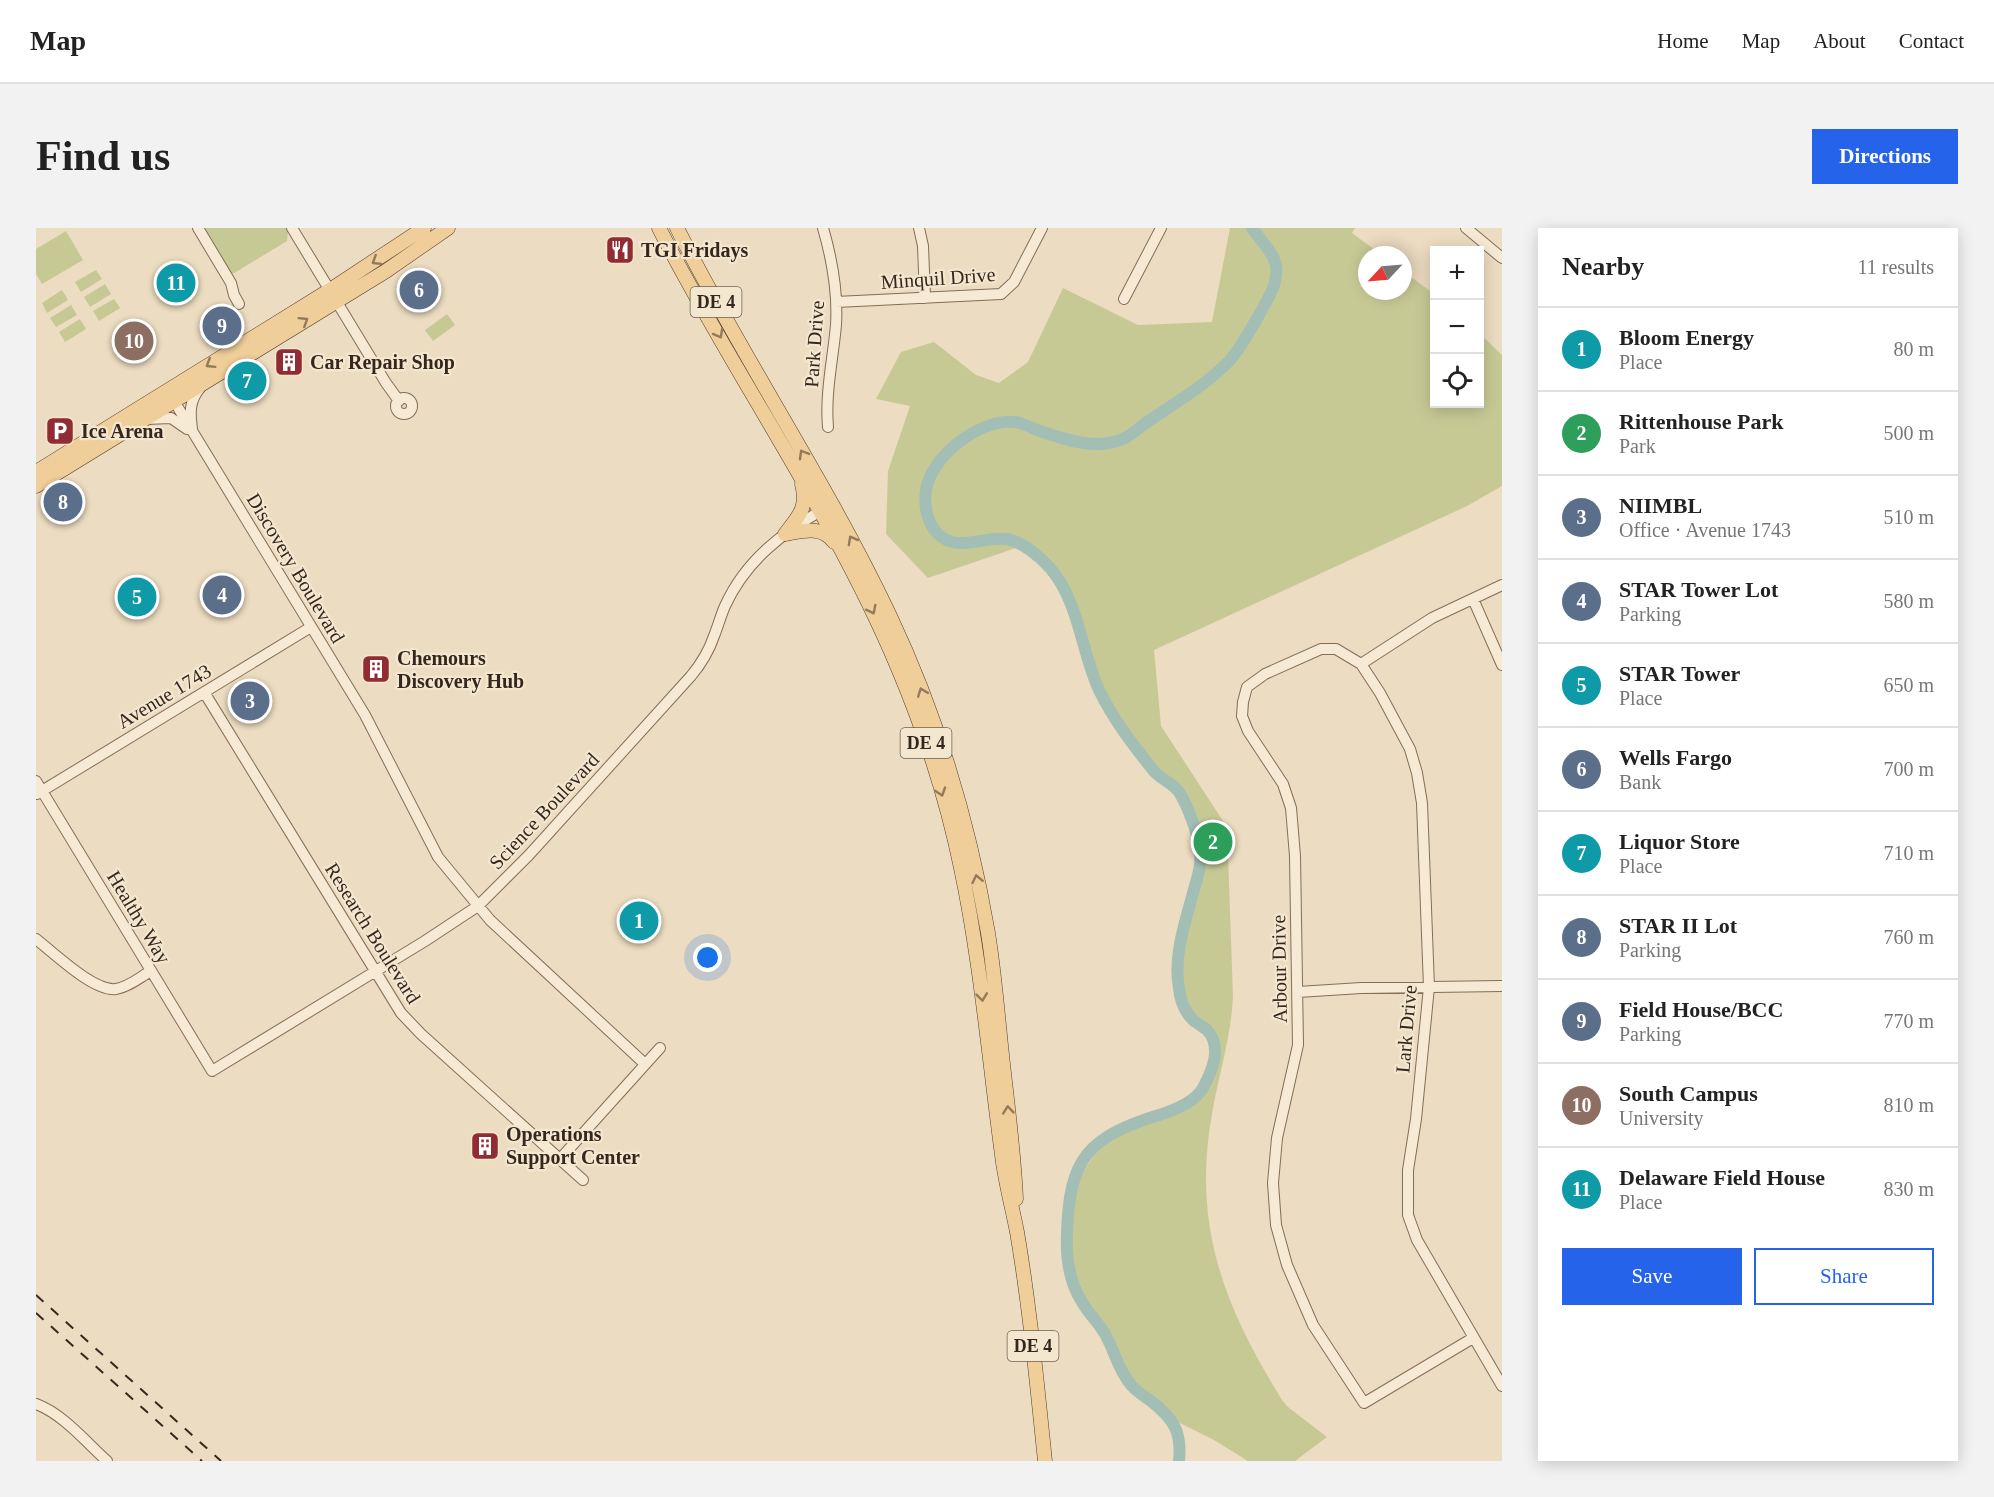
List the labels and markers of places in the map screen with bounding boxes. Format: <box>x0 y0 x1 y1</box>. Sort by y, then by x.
restaurant icon: TGI Fridays <box>604 234 636 266</box>
place label: TGI Fridays <box>641 239 748 262</box>
pin: 11 <box>156 260 196 306</box>
pin: 6 <box>400 268 439 312</box>
pin: 9 <box>202 304 242 348</box>
pin: 10 <box>114 318 154 364</box>
building icon: Car Repair Shop <box>273 346 305 378</box>
place label: Car Repair Shop <box>310 351 455 374</box>
pin: 7 <box>228 358 266 404</box>
parking icon: Ice Arena <box>44 415 76 447</box>
place label: Ice Arena <box>81 420 163 442</box>
pin: 8 <box>44 480 82 524</box>
pin: 4 <box>202 572 242 617</box>
pin: 5 <box>118 574 156 620</box>
place label: Chemours Discovery Hub <box>397 647 524 693</box>
building icon: Chemours Discovery Hub <box>360 653 392 685</box>
pin: 3 <box>230 678 270 724</box>
pin: 2 <box>1194 820 1232 864</box>
pin: 1 <box>620 898 658 944</box>
place label: Operations Support Center <box>506 1123 640 1169</box>
building icon: Operations Support Center <box>469 1130 501 1162</box>

